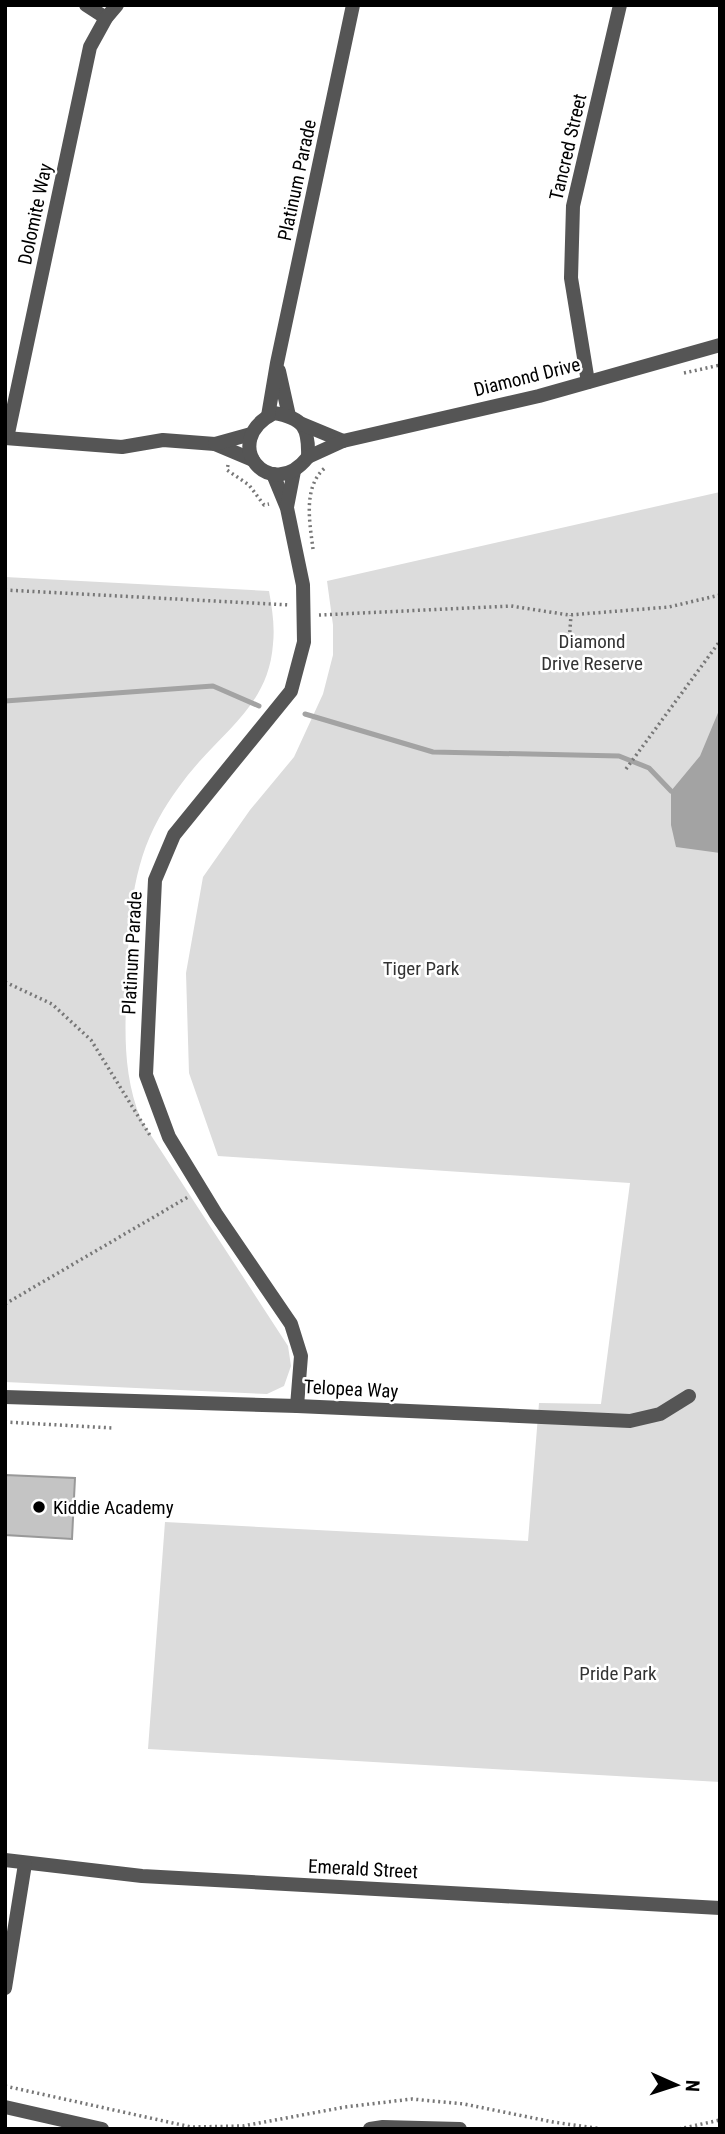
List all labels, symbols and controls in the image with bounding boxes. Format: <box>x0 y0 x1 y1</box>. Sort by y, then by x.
street label: Tancred Street <box>545 91 591 203</box>
street label: Platinum Parade <box>273 117 321 243</box>
street label: Dolomite Way <box>13 161 57 267</box>
street label: Diamond Drive <box>471 353 583 401</box>
park label: Diamond Drive Reserve <box>541 630 643 675</box>
street label: Platinum Parade <box>117 891 147 1015</box>
park label: Tiger Park <box>383 957 460 980</box>
street label: Telopea Way <box>303 1375 399 1403</box>
place label: Kiddie Academy <box>53 1496 174 1519</box>
marker: Kiddie Academy <box>31 1499 47 1515</box>
park label: Pride Park <box>579 1662 657 1685</box>
street label: Emerald Street <box>308 1855 418 1883</box>
north arrow <box>641 2050 711 2120</box>
text: N <box>681 2079 704 2092</box>

